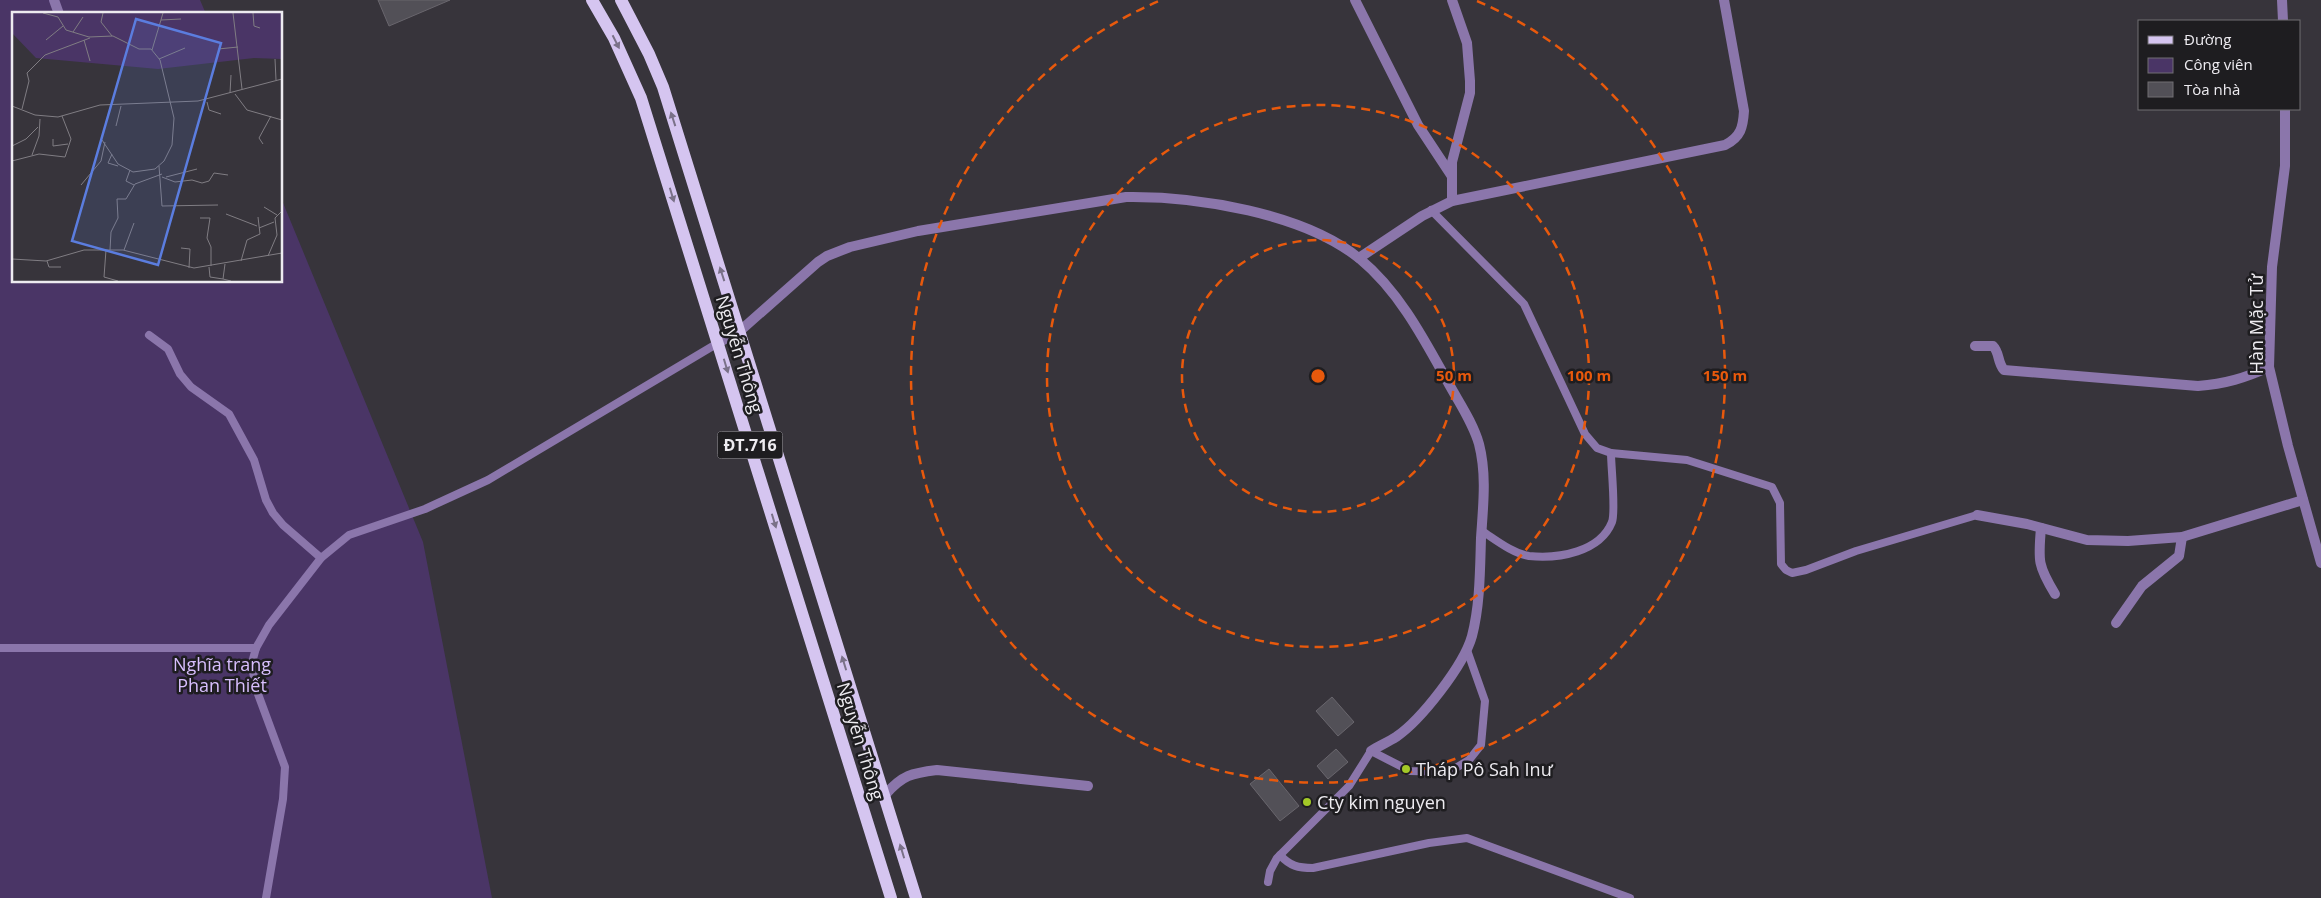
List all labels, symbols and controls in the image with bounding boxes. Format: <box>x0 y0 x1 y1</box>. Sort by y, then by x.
inset map <box>12 12 282 282</box>
legend <box>2138 20 2301 110</box>
text: Đường <box>2184 29 2231 49</box>
one-way arrow <box>612 35 620 49</box>
text: Công viên <box>2184 54 2253 74</box>
text: Tòa nhà <box>2184 79 2240 99</box>
one-way arrow <box>669 111 676 126</box>
one-way arrow <box>668 187 676 202</box>
one-way arrow <box>718 266 726 281</box>
street label: Hàn Mặc Tử <box>2244 273 2268 374</box>
street label: Nguyễn Thông <box>711 292 769 416</box>
one-way arrow <box>722 359 730 374</box>
text: 50 m <box>1436 365 1472 385</box>
text: 100 m <box>1567 365 1611 385</box>
text: 150 m <box>1703 365 1747 385</box>
centre of rings <box>1309 367 1327 385</box>
road number: ĐT.716 <box>718 432 782 458</box>
one-way arrow <box>771 514 778 529</box>
park label: Nghĩa trang Phan Thiết <box>173 652 271 697</box>
one-way arrow <box>840 655 847 670</box>
street label: Nguyễn Thông <box>832 679 890 803</box>
place label: Tháp Pô Sah Inư <box>1416 757 1554 781</box>
marker: Tháp Pô Sah Inư <box>1400 763 1412 775</box>
place label: Cty kim nguyen <box>1317 790 1446 814</box>
marker: Cty kim nguyen <box>1301 796 1313 808</box>
one-way arrow <box>898 844 906 859</box>

